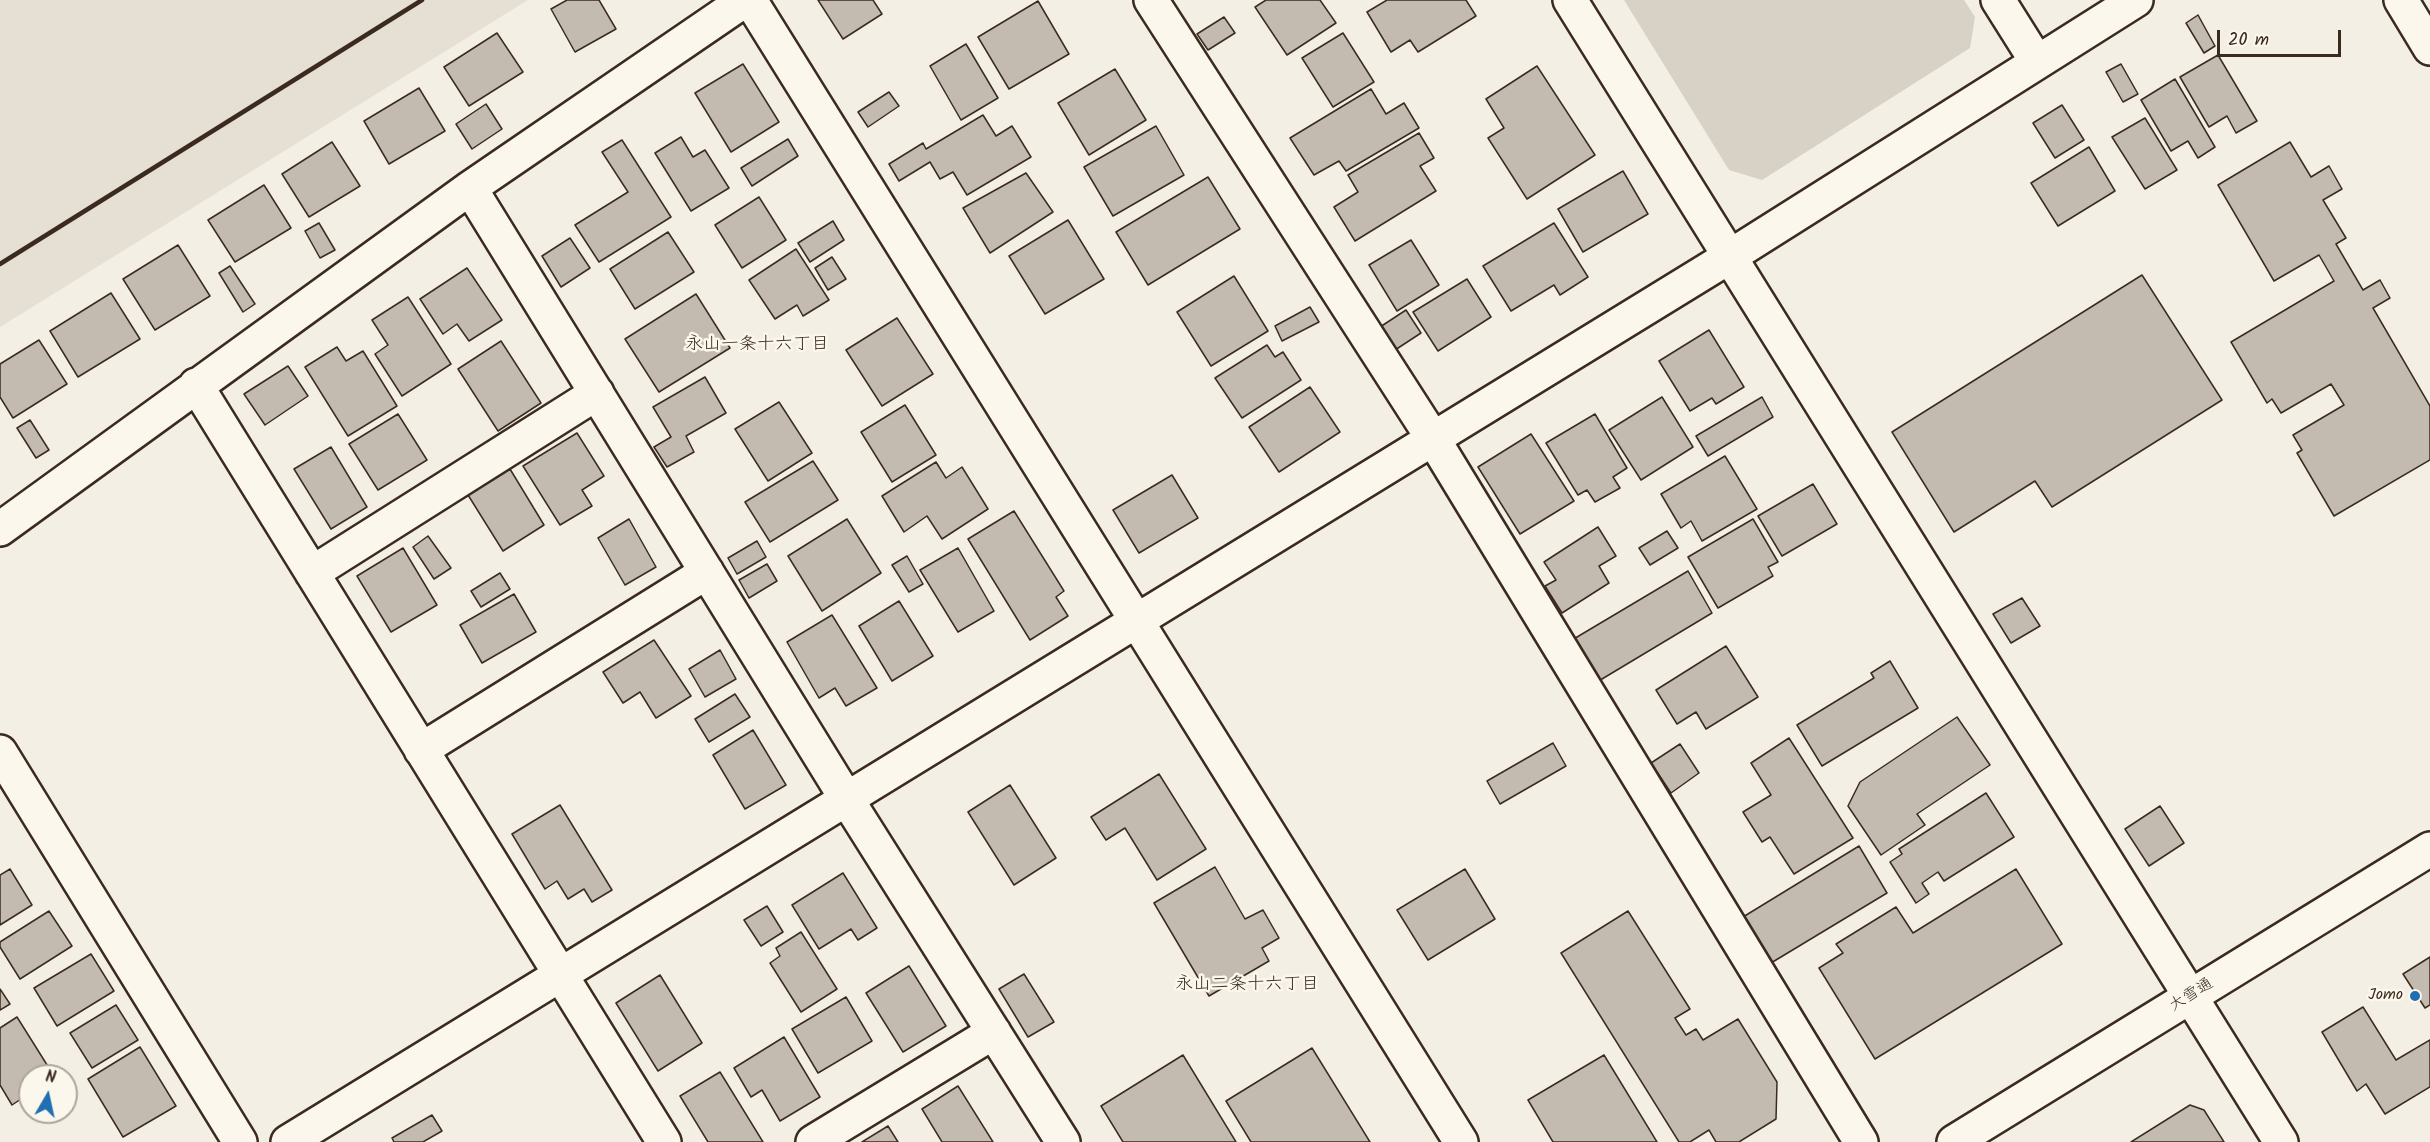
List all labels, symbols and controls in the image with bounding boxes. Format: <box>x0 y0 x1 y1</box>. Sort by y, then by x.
scale bar <box>2220 18 2344 56</box>
text: 20 m <box>2228 26 2269 55</box>
district label: 永山一条十六丁目 <box>685 335 829 357</box>
district label: 永山二条十六丁目 <box>1175 975 1319 997</box>
street label: 大雪通 <box>2167 975 2217 1017</box>
place label: Jomo <box>2368 986 2403 1006</box>
marker: Jomo <box>2408 989 2422 1003</box>
north arrow <box>18 1064 78 1124</box>
text: N <box>44 1065 58 1091</box>

